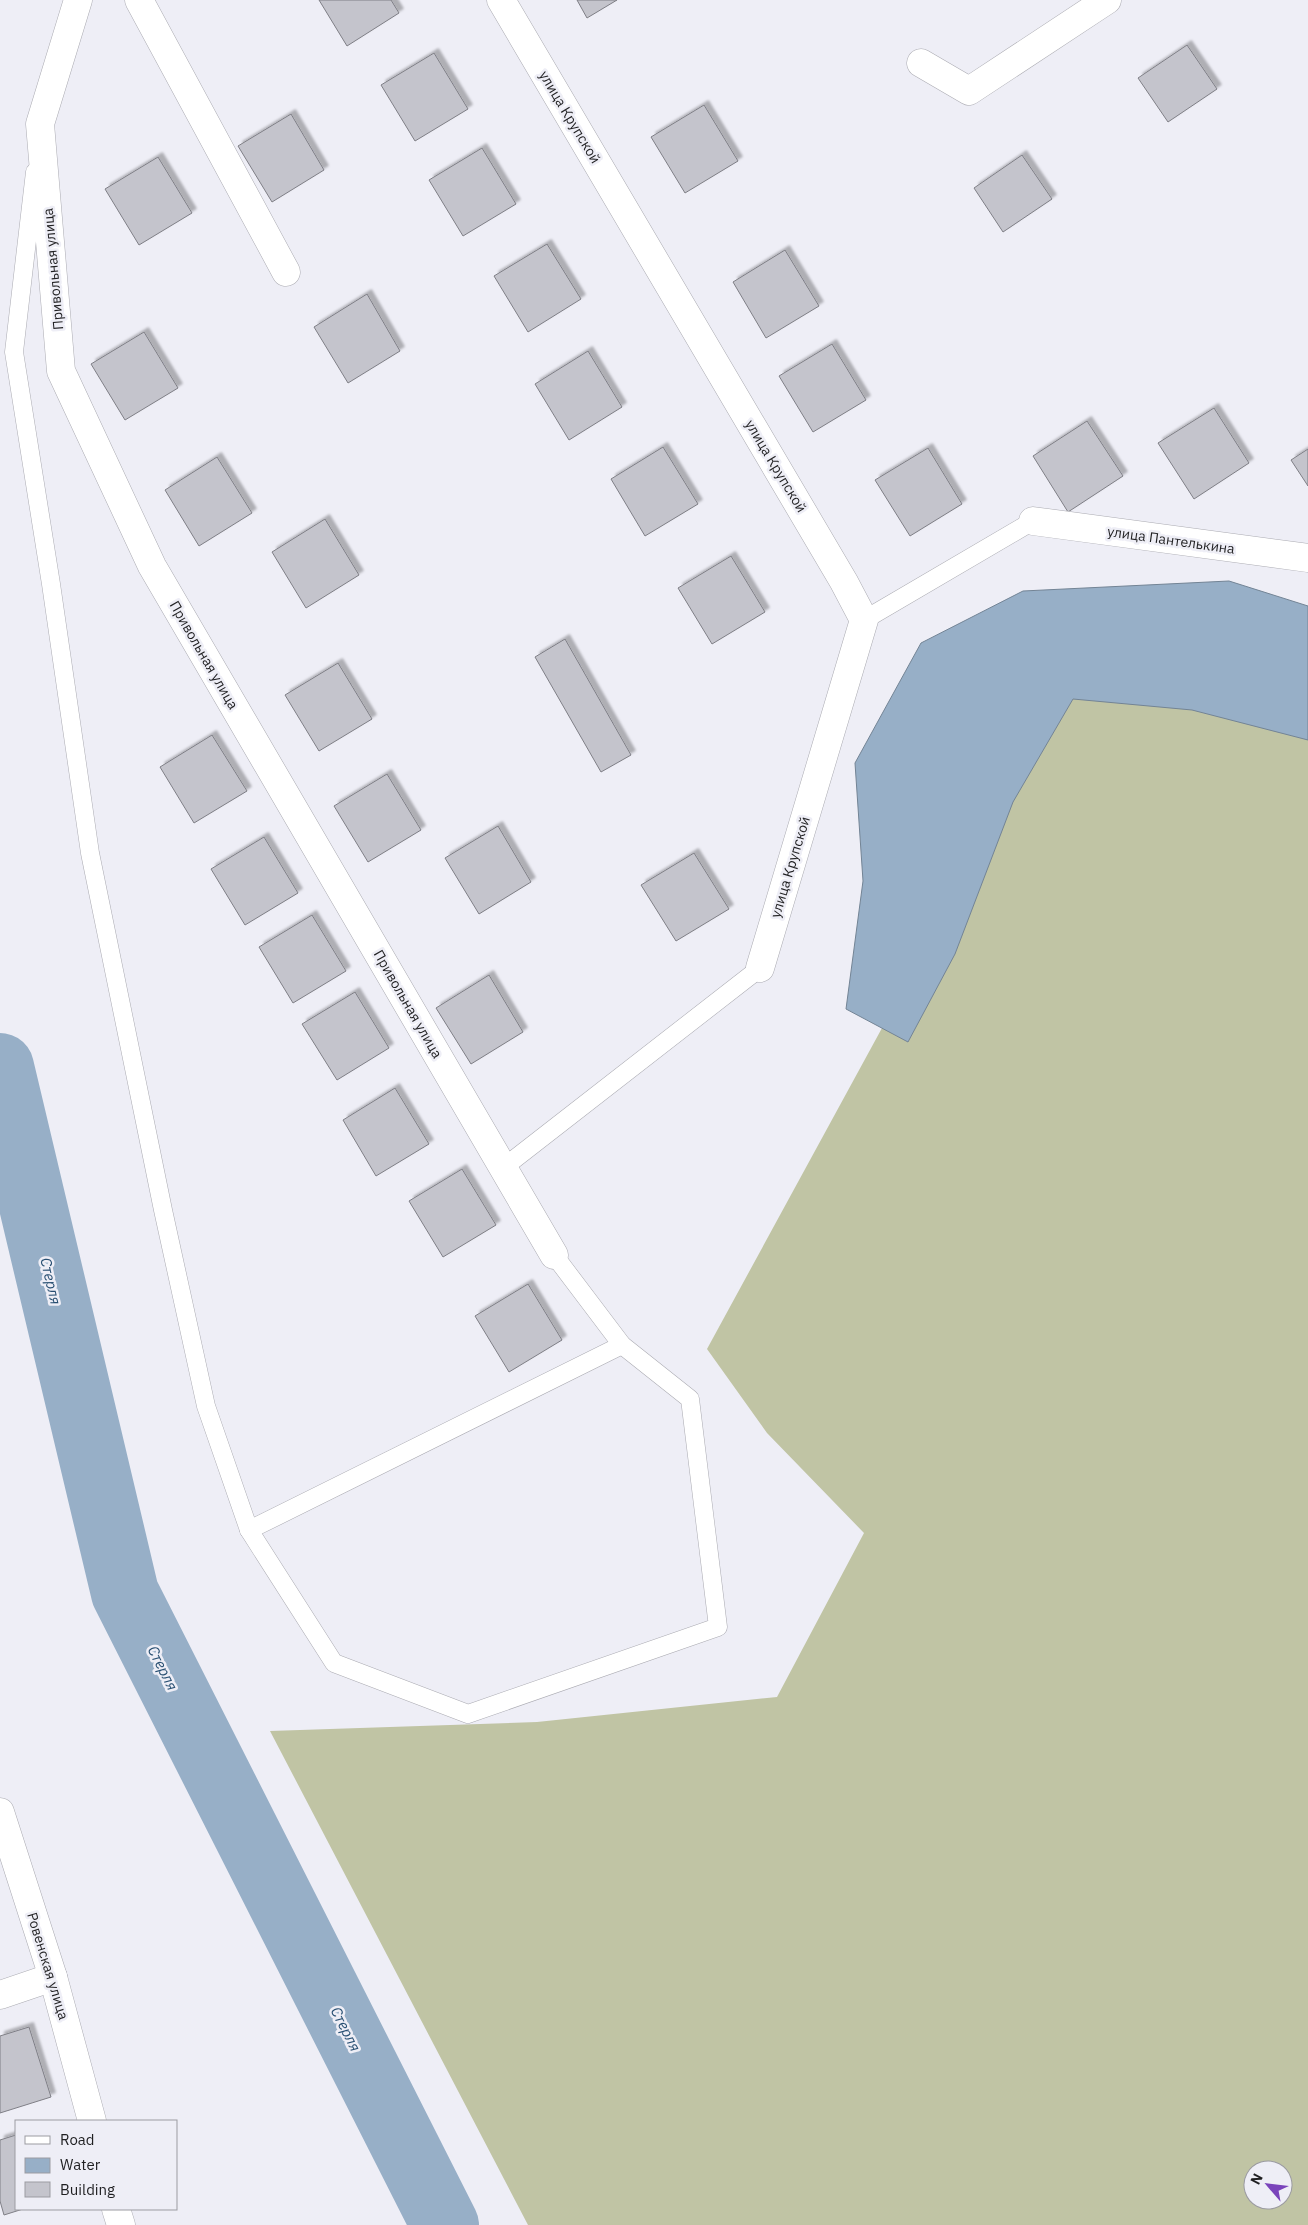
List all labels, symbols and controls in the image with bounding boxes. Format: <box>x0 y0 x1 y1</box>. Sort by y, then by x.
street label: улица Крупской <box>535 67 605 167</box>
street label: Привольная улица <box>39 207 67 331</box>
street label: улица Крупской <box>741 416 811 516</box>
street label: улица Пантелькина <box>1106 522 1236 558</box>
street label: Привольная улица <box>166 598 243 713</box>
street label: улица Крупской <box>766 814 814 920</box>
street label: Привольная улица <box>370 947 447 1062</box>
water label: Стерля <box>36 1256 66 1307</box>
water label: Стерля <box>144 1642 182 1694</box>
street label: Ровенская улица <box>23 1910 73 2022</box>
water label: Стерля <box>327 2003 365 2055</box>
legend <box>15 2120 178 2210</box>
text: Road <box>60 2130 95 2149</box>
text: Water <box>60 2155 101 2174</box>
north arrow <box>1243 2160 1293 2210</box>
text: N <box>1246 2170 1267 2188</box>
text: Building <box>60 2180 115 2199</box>

